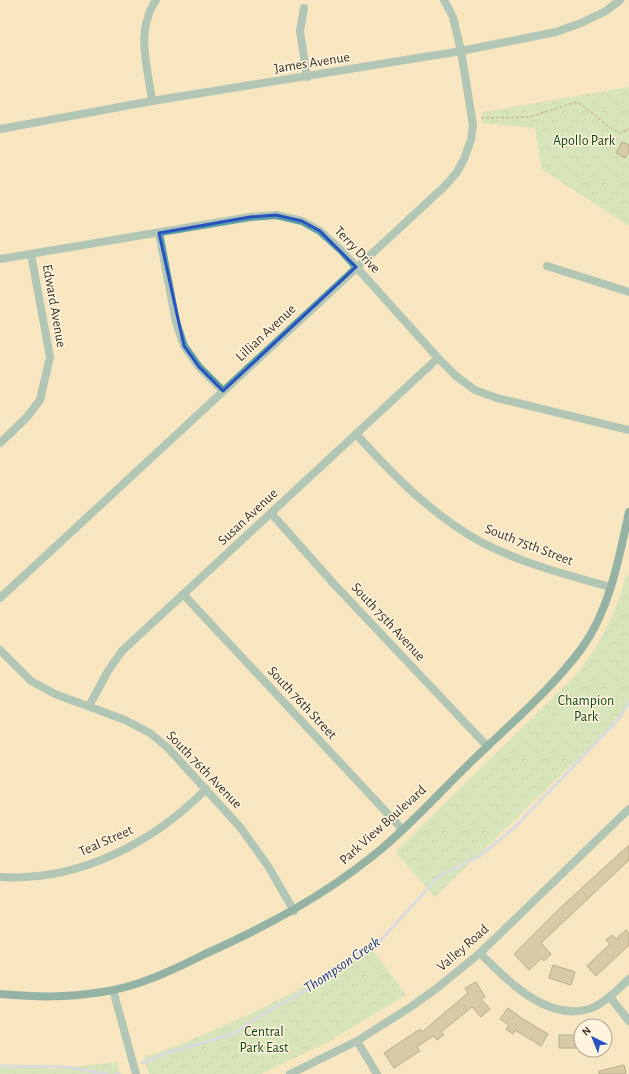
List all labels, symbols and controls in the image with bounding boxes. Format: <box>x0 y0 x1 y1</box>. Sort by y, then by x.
street label: James Avenue <box>273 50 351 76</box>
park label: Apollo Park <box>553 134 616 148</box>
street label: Terry Drive <box>331 224 383 276</box>
street label: Edward Avenue <box>40 263 68 349</box>
street label: Lillian Avenue <box>233 302 299 364</box>
street label: Susan Avenue <box>216 486 280 548</box>
street label: South 75th Street <box>483 522 575 568</box>
street label: South 75th Avenue <box>348 580 428 664</box>
street label: South 76th Street <box>265 664 339 742</box>
park label: Champion Park <box>558 694 614 724</box>
street label: South 76th Avenue <box>164 729 244 811</box>
street label: Park View Boulevard <box>337 783 429 867</box>
street label: Teal Street <box>77 823 136 859</box>
street label: Valley Road <box>435 922 491 974</box>
water label: Thompson Creek <box>301 934 383 996</box>
north arrow <box>573 1018 613 1058</box>
text: N <box>580 1024 593 1038</box>
park label: Central Park East <box>239 1025 289 1055</box>

